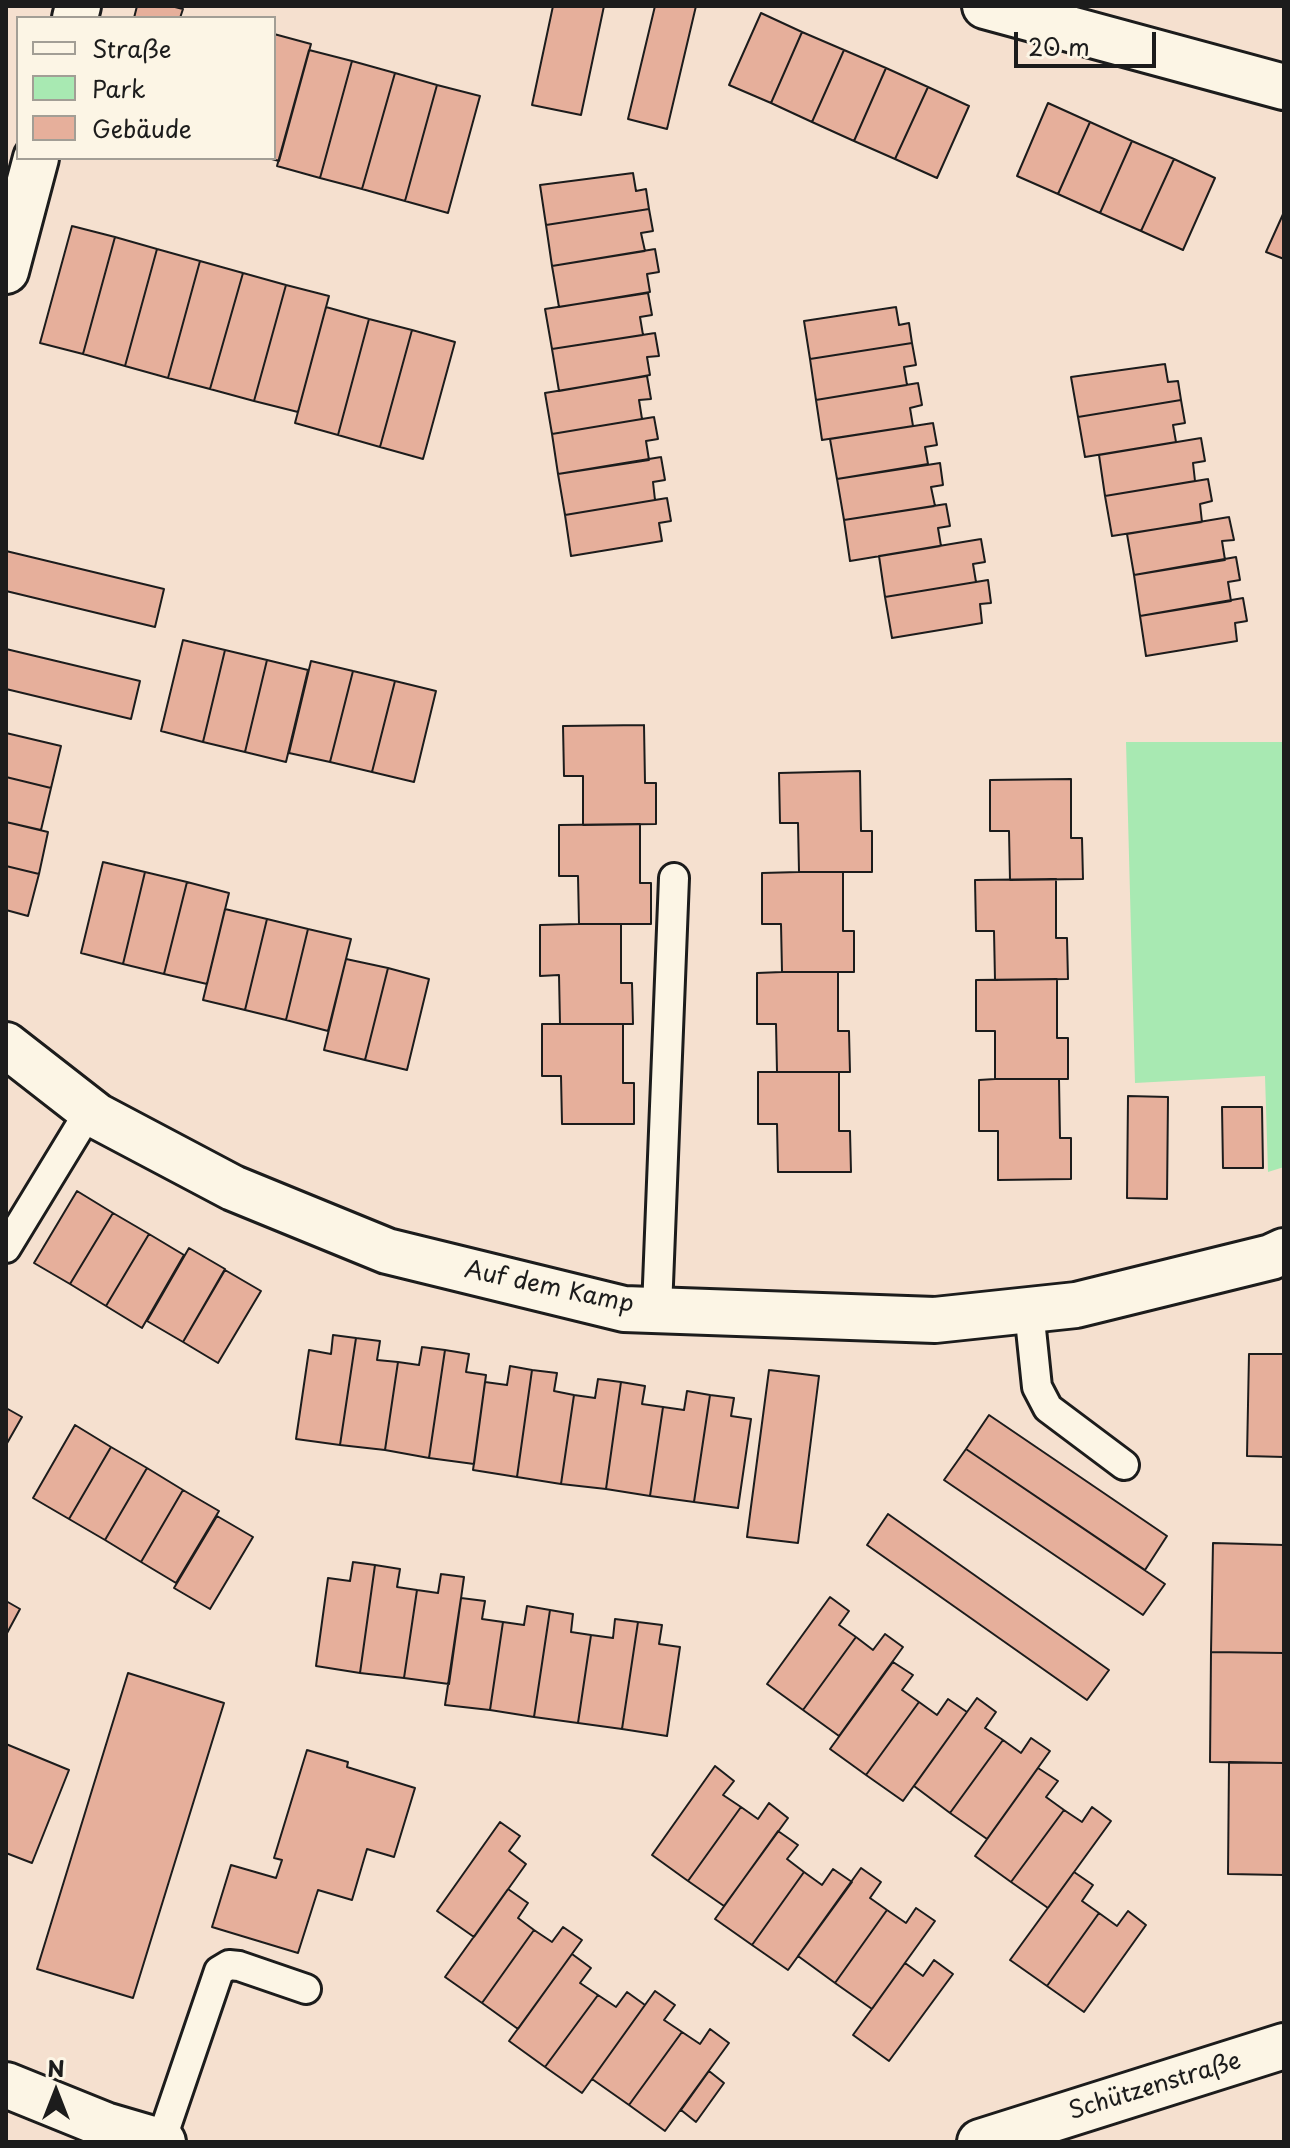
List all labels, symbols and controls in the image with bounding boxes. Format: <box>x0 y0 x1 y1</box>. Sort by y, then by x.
legend <box>16 16 276 160</box>
scale bar <box>1018 16 1160 66</box>
text: 20 m <box>1028 28 1090 64</box>
text: Straße <box>92 30 171 66</box>
text: Park <box>92 70 146 106</box>
text: Gebäude <box>92 110 192 146</box>
street label: Auf dem Kamp <box>462 1256 636 1320</box>
street label: Schützenstraße <box>1065 2047 1245 2127</box>
text: N <box>47 2051 65 2084</box>
north arrow <box>16 2052 96 2132</box>

